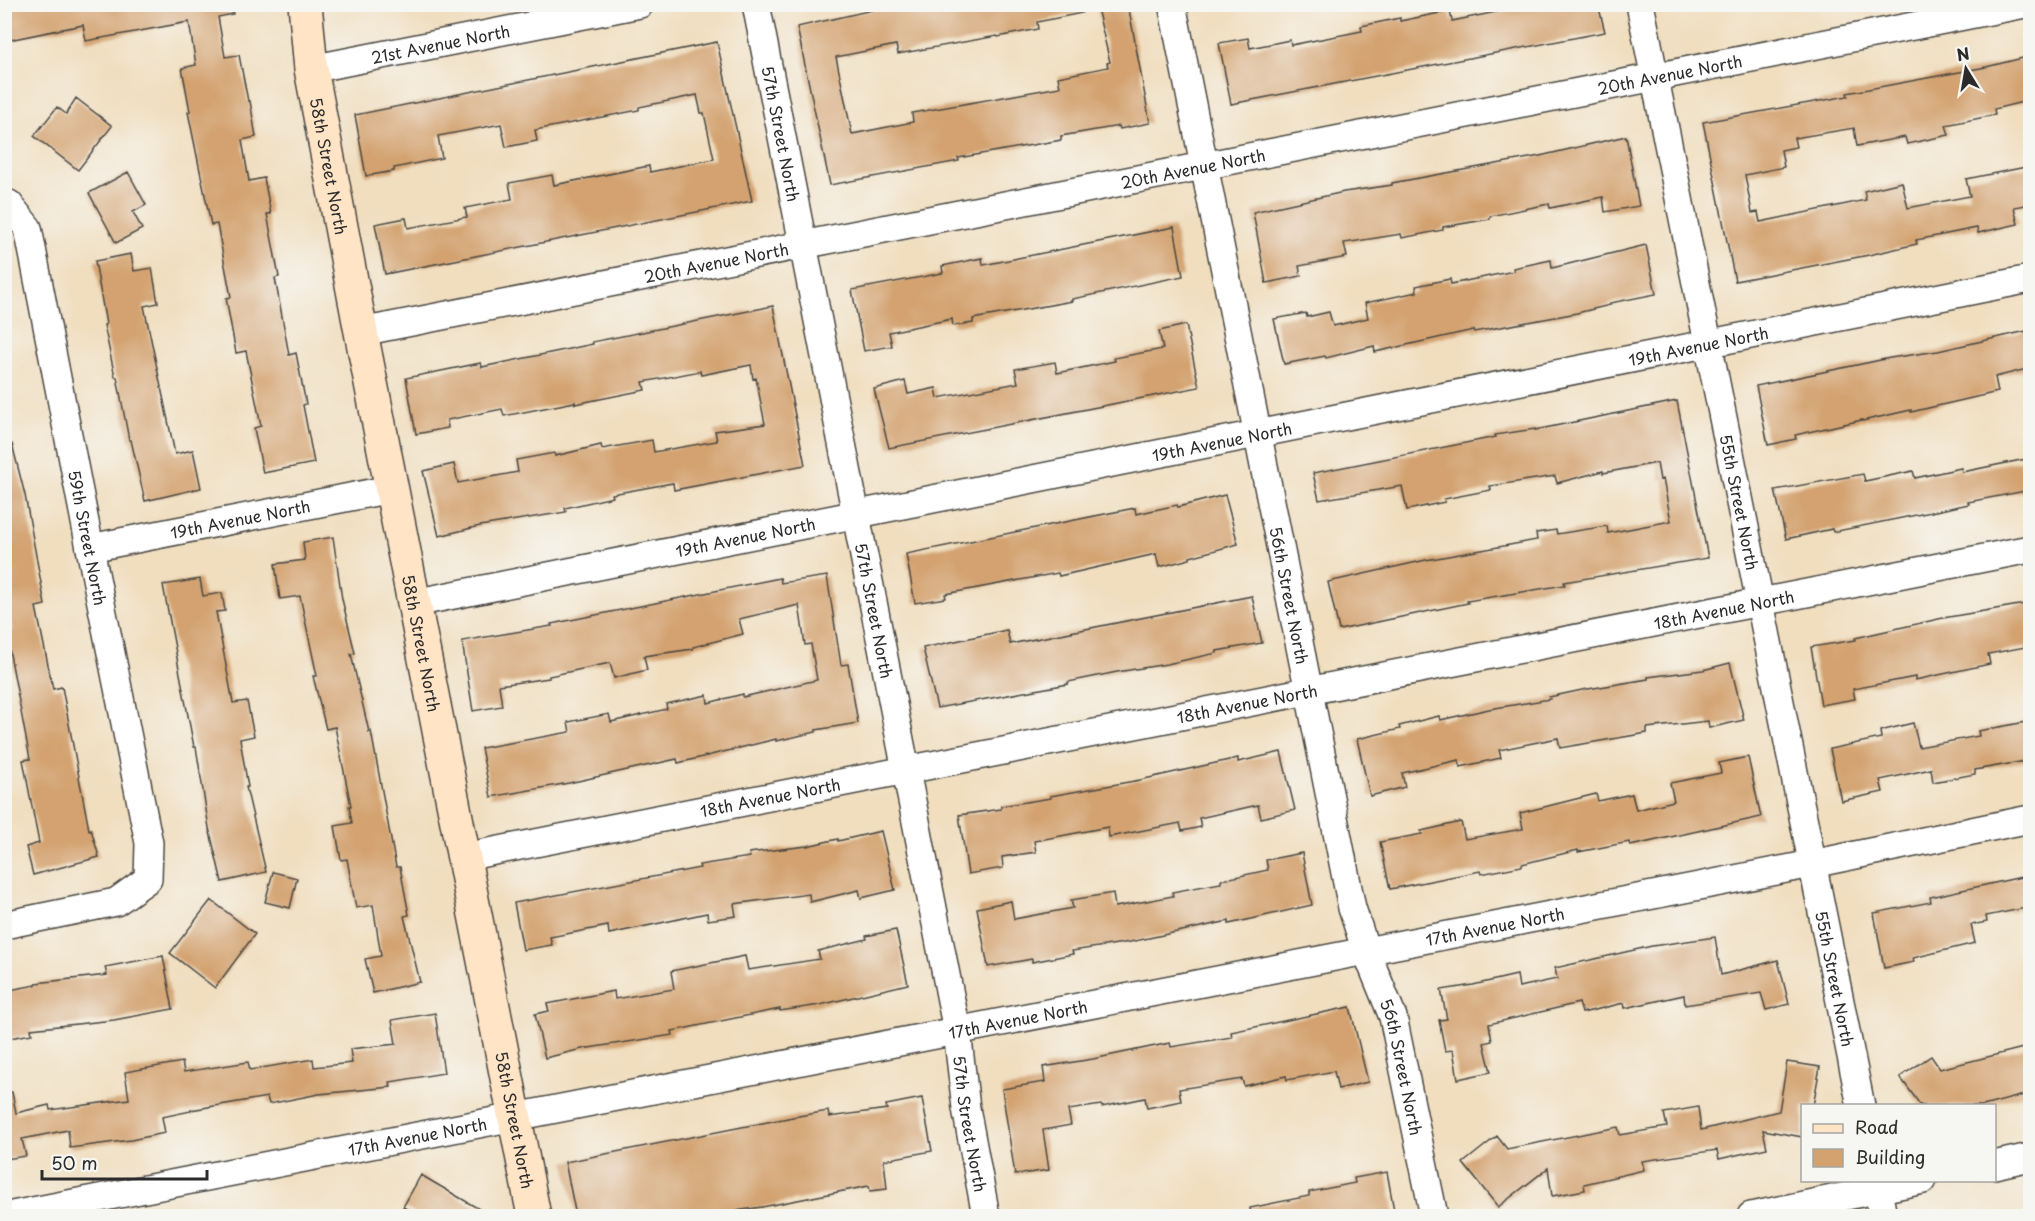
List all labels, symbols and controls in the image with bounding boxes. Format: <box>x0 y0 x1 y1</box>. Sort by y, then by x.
street label: 21st Avenue North <box>369 18 512 69</box>
north arrow <box>1936 39 1996 99</box>
text: N <box>1954 40 1971 66</box>
street label: 20th Avenue North <box>1595 48 1744 100</box>
street label: 57th Street North <box>756 64 806 204</box>
street label: 58th Street North <box>305 95 354 237</box>
street label: 20th Avenue North <box>1119 142 1267 194</box>
street label: 20th Avenue North <box>642 236 791 288</box>
street label: 19th Avenue North <box>1626 320 1770 371</box>
street label: 19th Avenue North <box>1150 415 1294 467</box>
street label: 55th Street North <box>1715 432 1765 572</box>
street label: 59th Street North <box>63 468 113 607</box>
street label: 19th Avenue North <box>168 493 312 544</box>
street label: 19th Avenue North <box>673 511 817 562</box>
street label: 56th Street North <box>1264 525 1315 666</box>
street label: 57th Street North <box>850 541 900 680</box>
street label: 58th Street North <box>397 572 447 714</box>
street label: 18th Avenue North <box>1652 584 1796 635</box>
street label: 18th Avenue North <box>1175 677 1319 729</box>
street label: 18th Avenue North <box>698 771 842 822</box>
street label: 17th Avenue North <box>1423 901 1566 951</box>
street label: 55th Street North <box>1810 909 1861 1049</box>
street label: 17th Avenue North <box>946 994 1089 1044</box>
street label: 56th Street North <box>1375 995 1429 1137</box>
street label: 58th Street North <box>490 1049 540 1191</box>
street label: 57th Street North <box>948 1054 993 1194</box>
legend <box>1801 1104 1996 1182</box>
street label: 17th Avenue North <box>346 1111 489 1161</box>
text: Road <box>1855 1113 1899 1140</box>
scale bar <box>42 1143 207 1181</box>
text: Building <box>1855 1143 1925 1170</box>
text: 50 m <box>51 1149 98 1176</box>

